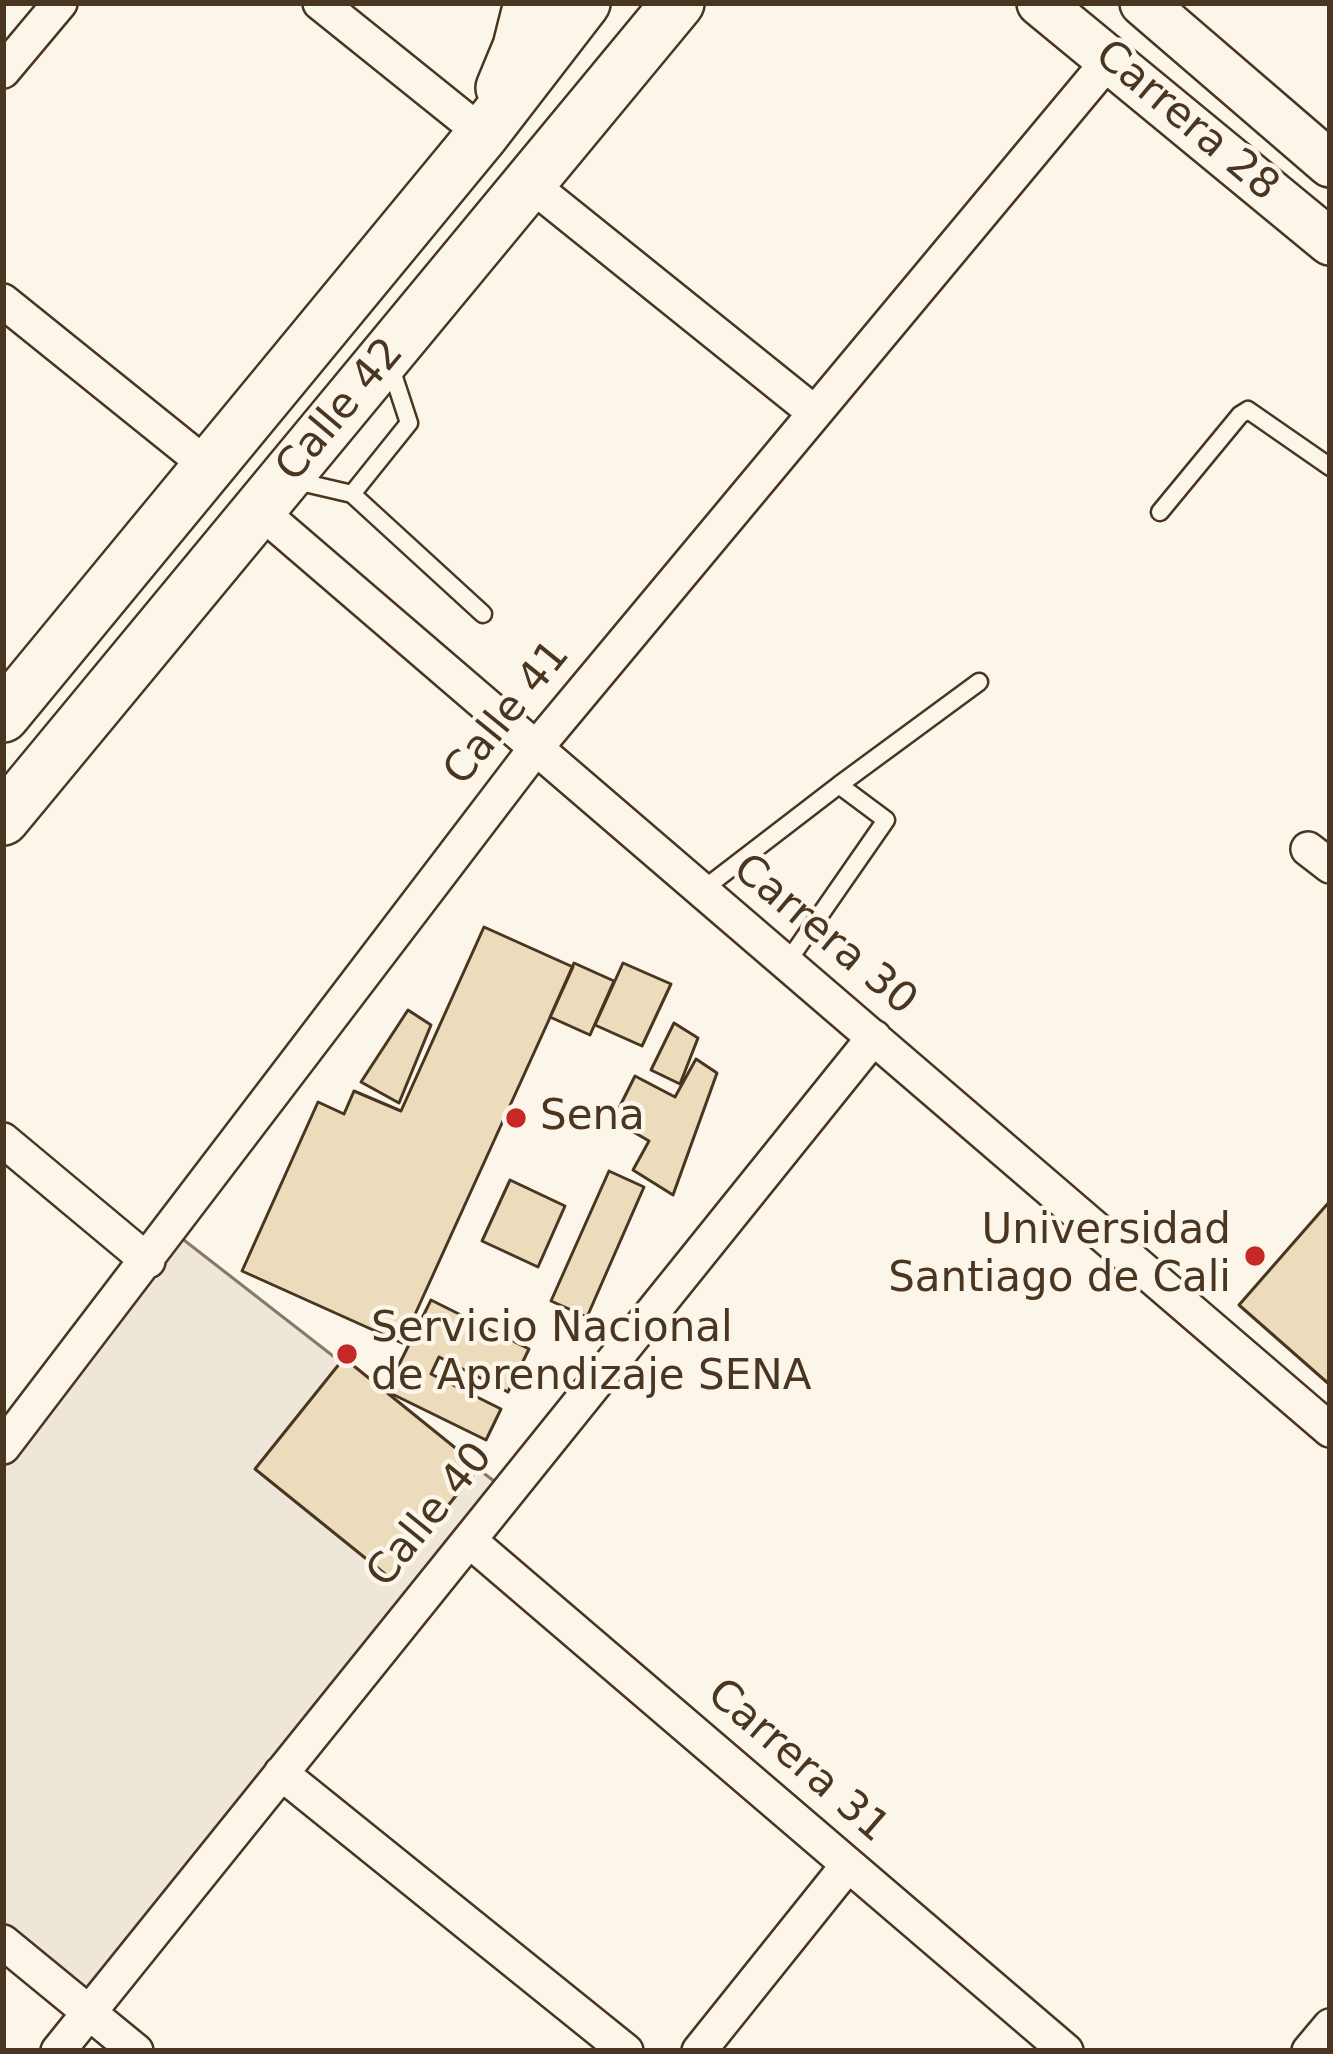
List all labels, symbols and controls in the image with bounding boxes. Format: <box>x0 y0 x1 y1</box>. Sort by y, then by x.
street label: Carrera 28 <box>1084 31 1288 213</box>
street label: Calle 42 <box>267 329 415 493</box>
street label: Calle 41 <box>435 632 581 796</box>
street label: Carrera 30 <box>722 845 926 1027</box>
place label: Sena <box>540 1093 645 1143</box>
marker: Sena <box>503 1105 529 1131</box>
place label: Universidad Santiago de Cali <box>888 1207 1231 1306</box>
marker: Universidad Santiago de Cali <box>1242 1243 1268 1269</box>
place label: Servicio Nacional de Aprendizaje SENA <box>371 1305 811 1404</box>
marker: Servicio Nacional de Aprendizaje SENA <box>334 1341 360 1367</box>
street label: Calle 40 <box>358 1434 504 1598</box>
street label: Carrera 31 <box>696 1670 898 1854</box>

